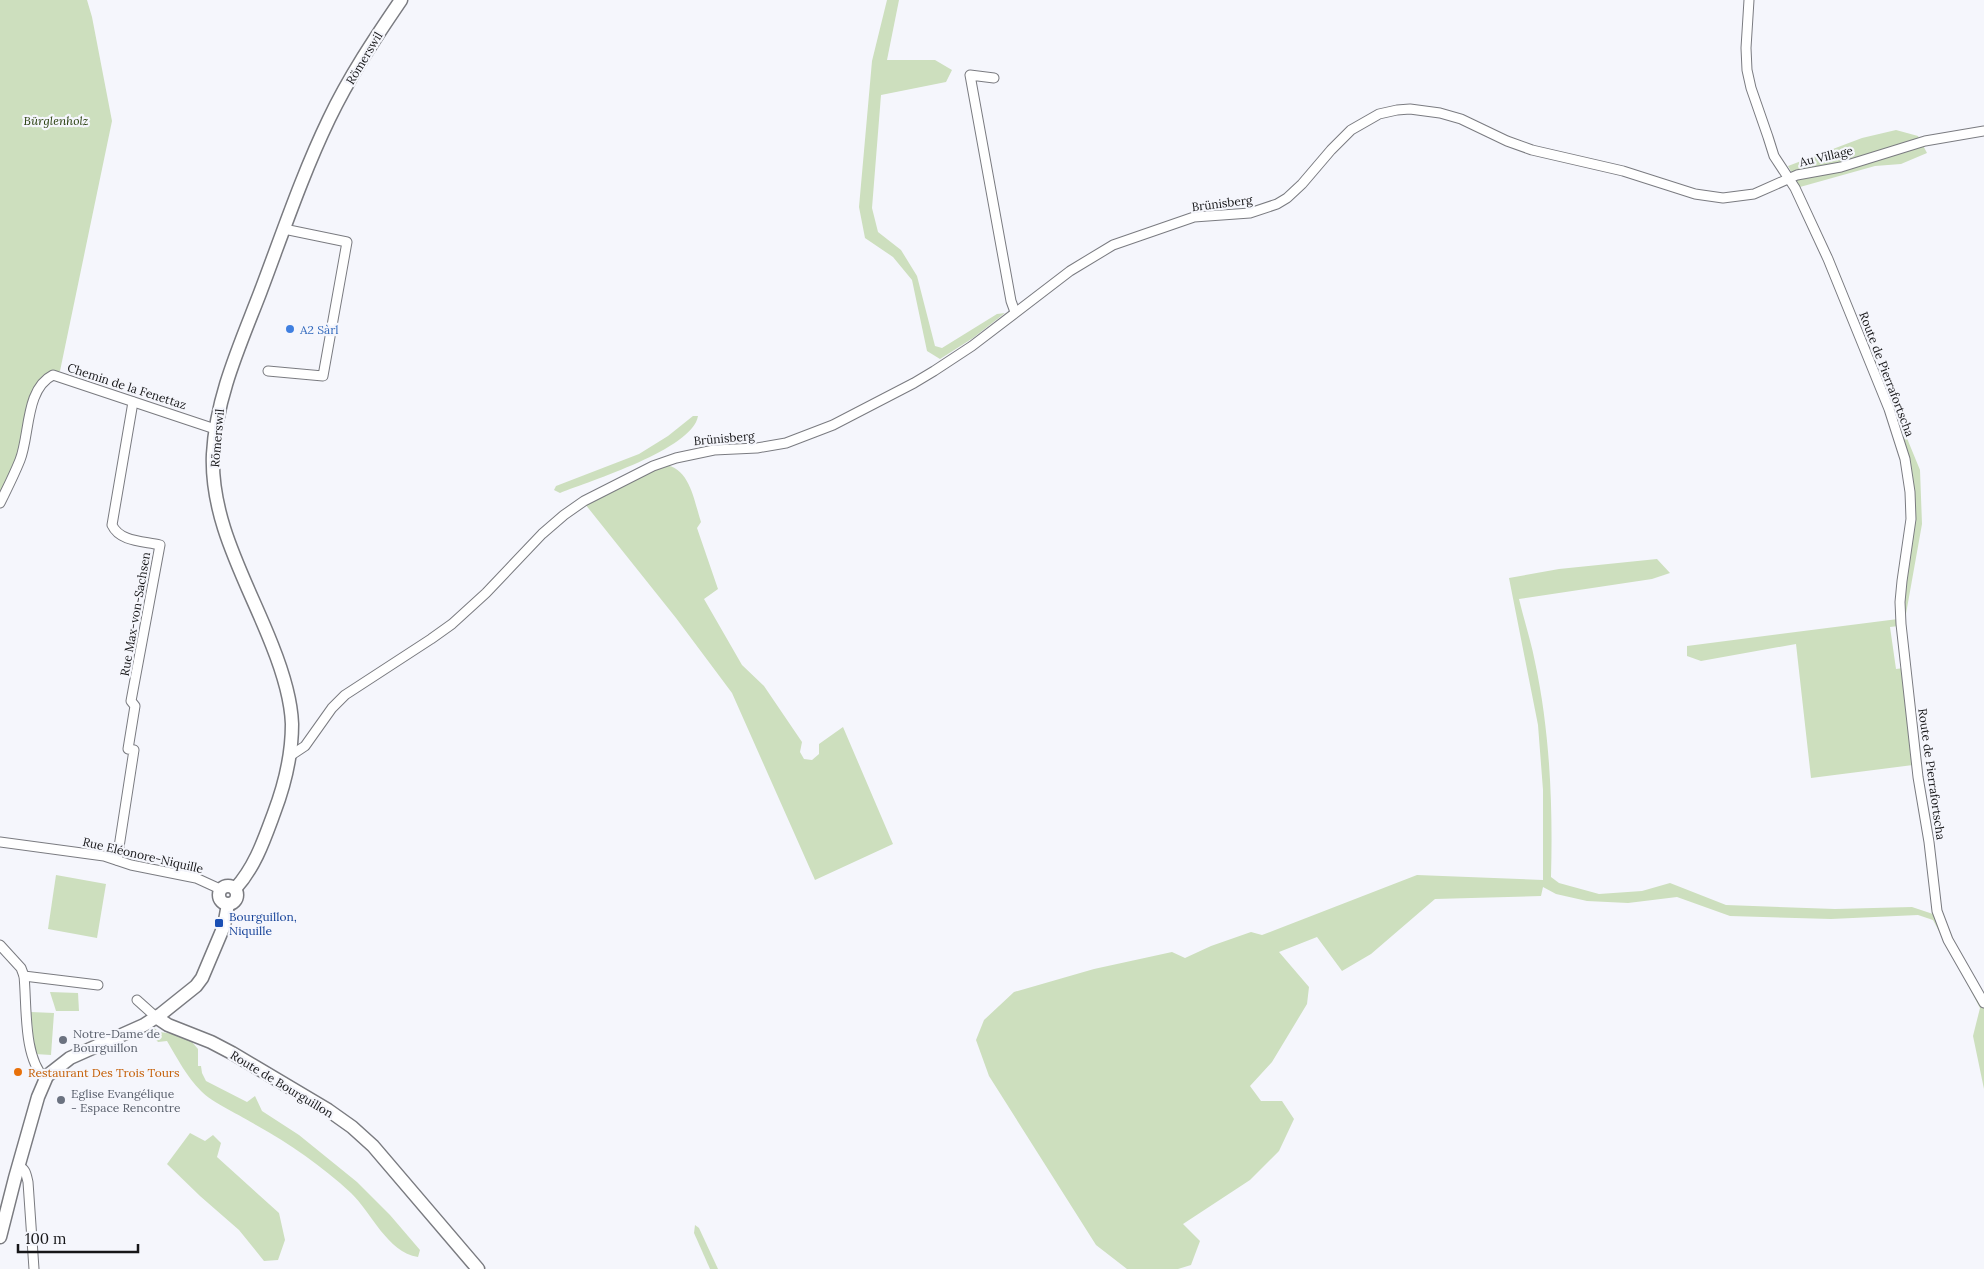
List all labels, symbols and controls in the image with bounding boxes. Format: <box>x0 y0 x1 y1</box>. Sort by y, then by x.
street label: Römerswil <box>342 29 386 87</box>
park label: Bürglenholz <box>24 113 89 128</box>
street label: Au Village <box>1797 142 1855 170</box>
street label: Brünisberg <box>1191 192 1254 214</box>
street label: Route de Pierrafortscha <box>1856 309 1918 439</box>
place label: A2 Sàrl <box>299 322 339 337</box>
marker: A2 Sàrl <box>284 323 296 335</box>
street label: Chemin de la Fenettaz <box>66 360 188 412</box>
street label: Römerswil <box>207 408 227 468</box>
street label: Brünisberg <box>693 428 755 448</box>
street label: Rue Max-von-Sachsen <box>117 551 153 677</box>
street label: Route de Pierrafortscha <box>1915 707 1949 841</box>
street label: Rue Eléonore-Niquille <box>81 834 205 876</box>
place label: Bourguillon, Niquille <box>229 909 297 938</box>
marker: Bourguillon, Niquille <box>213 917 225 929</box>
place label: Notre-Dame de Bourguillon <box>73 1026 161 1055</box>
marker: Notre-Dame de Bourguillon <box>57 1034 69 1046</box>
street label: Route de Bourguillon <box>228 1047 336 1121</box>
place label: Restaurant Des Trois Tours <box>28 1065 180 1080</box>
marker: Restaurant Des Trois Tours <box>12 1066 24 1078</box>
place label: Eglise Evangélique - Espace Rencontre <box>71 1086 181 1115</box>
marker: Eglise Evangélique - Espace Rencontre <box>55 1094 67 1106</box>
scale bar <box>18 1222 138 1254</box>
text: 100 m <box>25 1229 66 1248</box>

